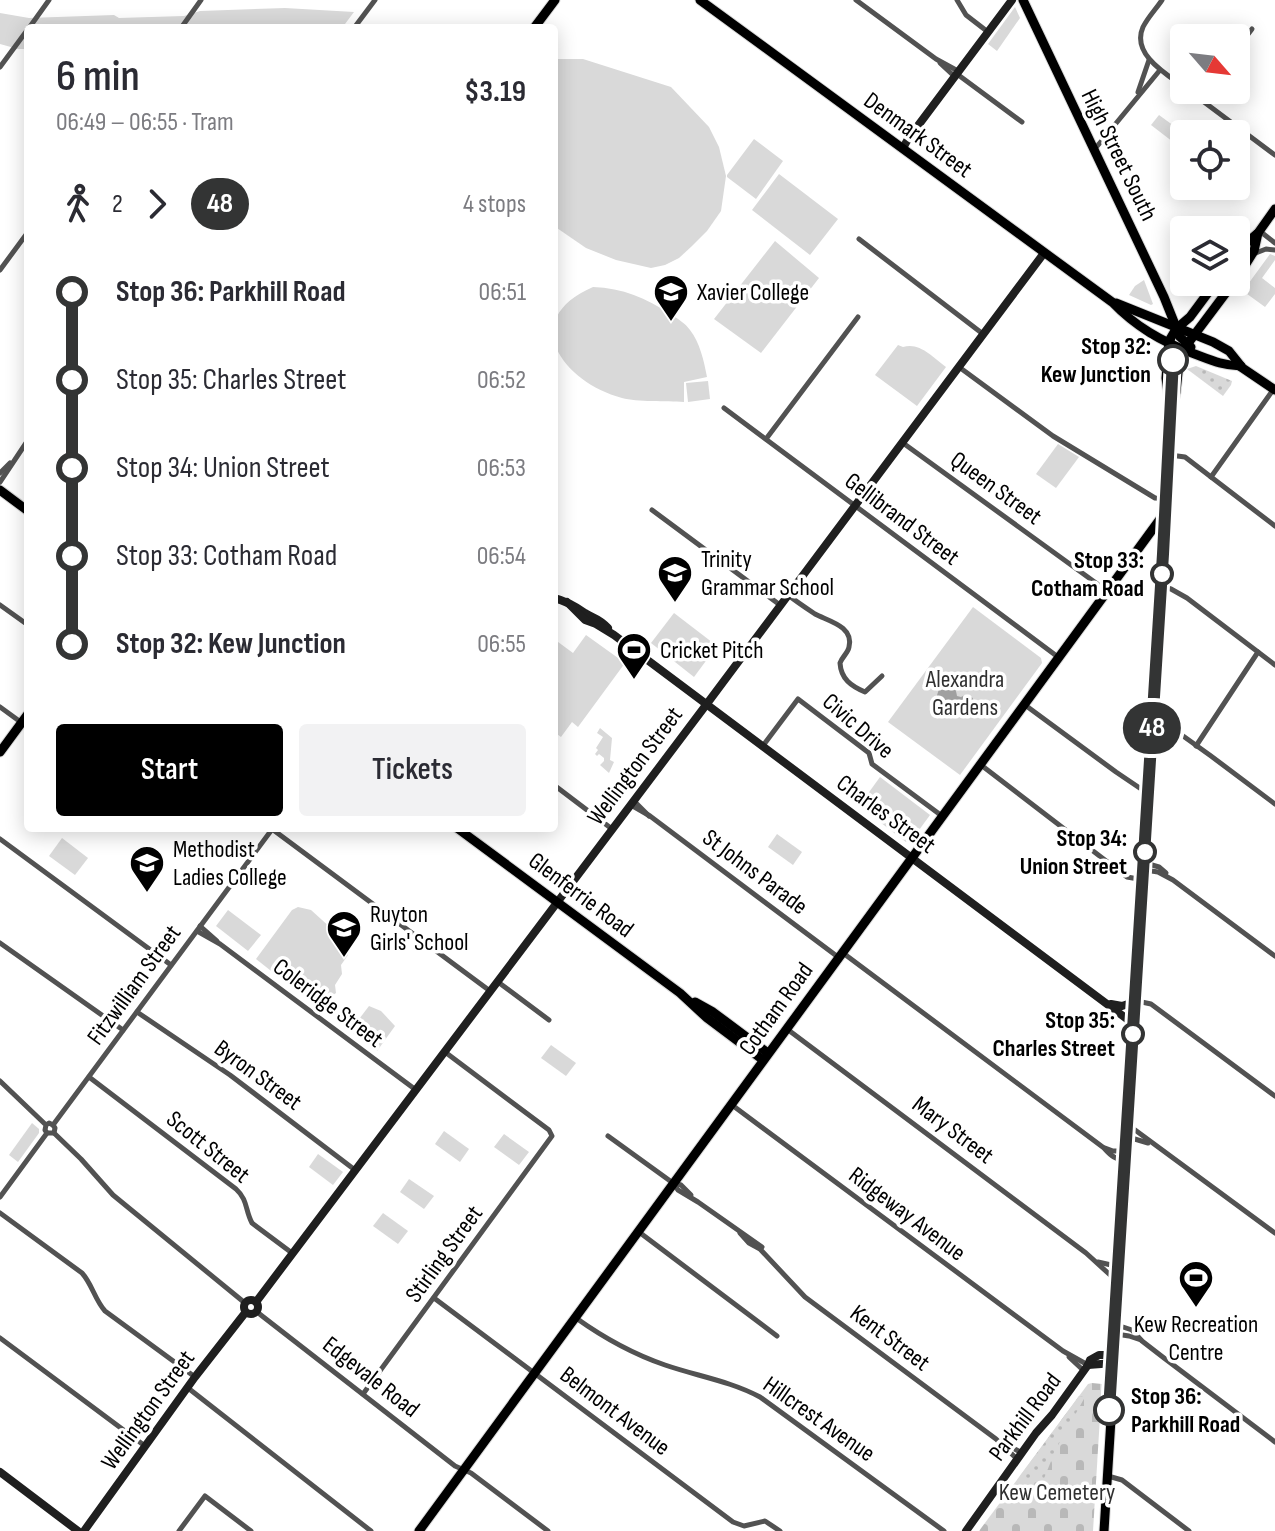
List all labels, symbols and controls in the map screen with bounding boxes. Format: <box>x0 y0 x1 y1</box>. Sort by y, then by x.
north arrow <box>1170 24 1250 104</box>
map controls <box>1170 24 1250 296</box>
text: 6 min <box>56 50 140 103</box>
text: $3.19 <box>464 74 526 110</box>
street label: High Street South <box>1075 85 1163 225</box>
street label: Denmark Street <box>858 86 978 184</box>
text: 06:49 – 06:55 · Tram <box>56 107 234 138</box>
button: locate <box>1170 120 1250 200</box>
icon: walk <box>56 182 100 226</box>
icon: forward <box>135 182 179 226</box>
text: 48 <box>207 187 233 220</box>
text: 2 <box>112 189 123 220</box>
text: 4 stops <box>463 189 526 220</box>
button: layers <box>1170 216 1250 296</box>
school or university icon: Xavier College <box>652 273 690 323</box>
text: Stop 36: Parkhill Road <box>116 274 345 310</box>
text: 06:51 <box>479 277 526 308</box>
place label: Xavier College <box>696 278 809 307</box>
place label: Stop 32: Kew Junction <box>1041 332 1151 389</box>
marker: Stop 32: Kew Junction <box>1158 345 1188 375</box>
text: Stop 35: Charles Street <box>116 362 346 398</box>
text: 06:52 <box>477 365 526 396</box>
street label: Queen Street <box>945 445 1047 531</box>
text: Stop 34: Union Street <box>116 450 330 486</box>
text: 06:53 <box>477 453 526 484</box>
street label: Gellibrand Street <box>839 466 965 572</box>
text: Stop 33: Cotham Road <box>116 538 337 574</box>
text: 06:54 <box>477 541 526 572</box>
place label: Trinity Grammar School <box>701 545 834 602</box>
place label: Stop 33: Cotham Road <box>1031 546 1144 603</box>
school or university icon: Trinity Grammar School <box>656 554 694 604</box>
marker: Stop 33: Cotham Road <box>1151 563 1173 585</box>
text: Stop 32: Kew Junction <box>116 626 346 662</box>
text: 06:55 <box>477 629 526 660</box>
sports icon: Cricket Pitch <box>615 631 653 681</box>
place label: Cricket Pitch <box>660 636 764 665</box>
park label: Alexandra Gardens <box>925 665 1004 722</box>
street label: Civic Drive <box>816 687 900 765</box>
street label: Wellington Street <box>581 701 689 831</box>
line badge: 48 <box>1116 702 1188 754</box>
text: 48 <box>1139 711 1165 744</box>
button: Start <box>56 724 283 816</box>
button: Tickets <box>299 724 526 816</box>
street label: Charles Street <box>831 768 941 860</box>
street label: St Johns Parade <box>697 823 813 921</box>
place label: Stop 34: Union Street <box>1020 824 1127 881</box>
place label: Methodist Ladies College <box>173 835 287 892</box>
marker: Stop 34: Union Street <box>1134 841 1156 863</box>
school or university icon: Methodist Ladies College <box>128 844 166 894</box>
street label: Glenferrie Road <box>523 846 639 944</box>
place label: Ruyton Girls' School <box>370 900 469 957</box>
school or university icon: Ruyton Girls' School <box>325 909 363 959</box>
street label: Fitzwilliam Street <box>81 919 187 1051</box>
street label: Coleridge Street <box>267 952 389 1054</box>
street label: Cotham Road <box>733 957 819 1061</box>
place label: Stop 35: Charles Street <box>992 1006 1115 1063</box>
marker: Stop 35: Charles Street <box>1122 1023 1144 1045</box>
street label: Byron Street <box>209 1034 307 1116</box>
street label: Mary Street <box>907 1090 999 1170</box>
street label: Scott Street <box>160 1105 256 1189</box>
street label: Ridgeway Avenue <box>843 1161 971 1267</box>
street label: Stirling Street <box>399 1200 489 1308</box>
sports icon: Kew Recreation Centre <box>1177 1259 1215 1309</box>
street label: Kent Street <box>844 1299 936 1377</box>
place label: Kew Recreation Centre <box>1134 1310 1258 1367</box>
street label: Edgevale Road <box>317 1330 425 1424</box>
street label: Wellington Street <box>95 1345 201 1475</box>
street label: Belmont Avenue <box>554 1360 676 1462</box>
street label: Parkhill Road <box>983 1367 1067 1467</box>
street label: Hillcrest Avenue <box>758 1370 880 1468</box>
place label: Stop 36: Parkhill Road <box>1131 1382 1240 1439</box>
marker: Stop 36: Parkhill Road <box>1094 1395 1124 1425</box>
park label: Kew Cemetery <box>999 1478 1115 1507</box>

